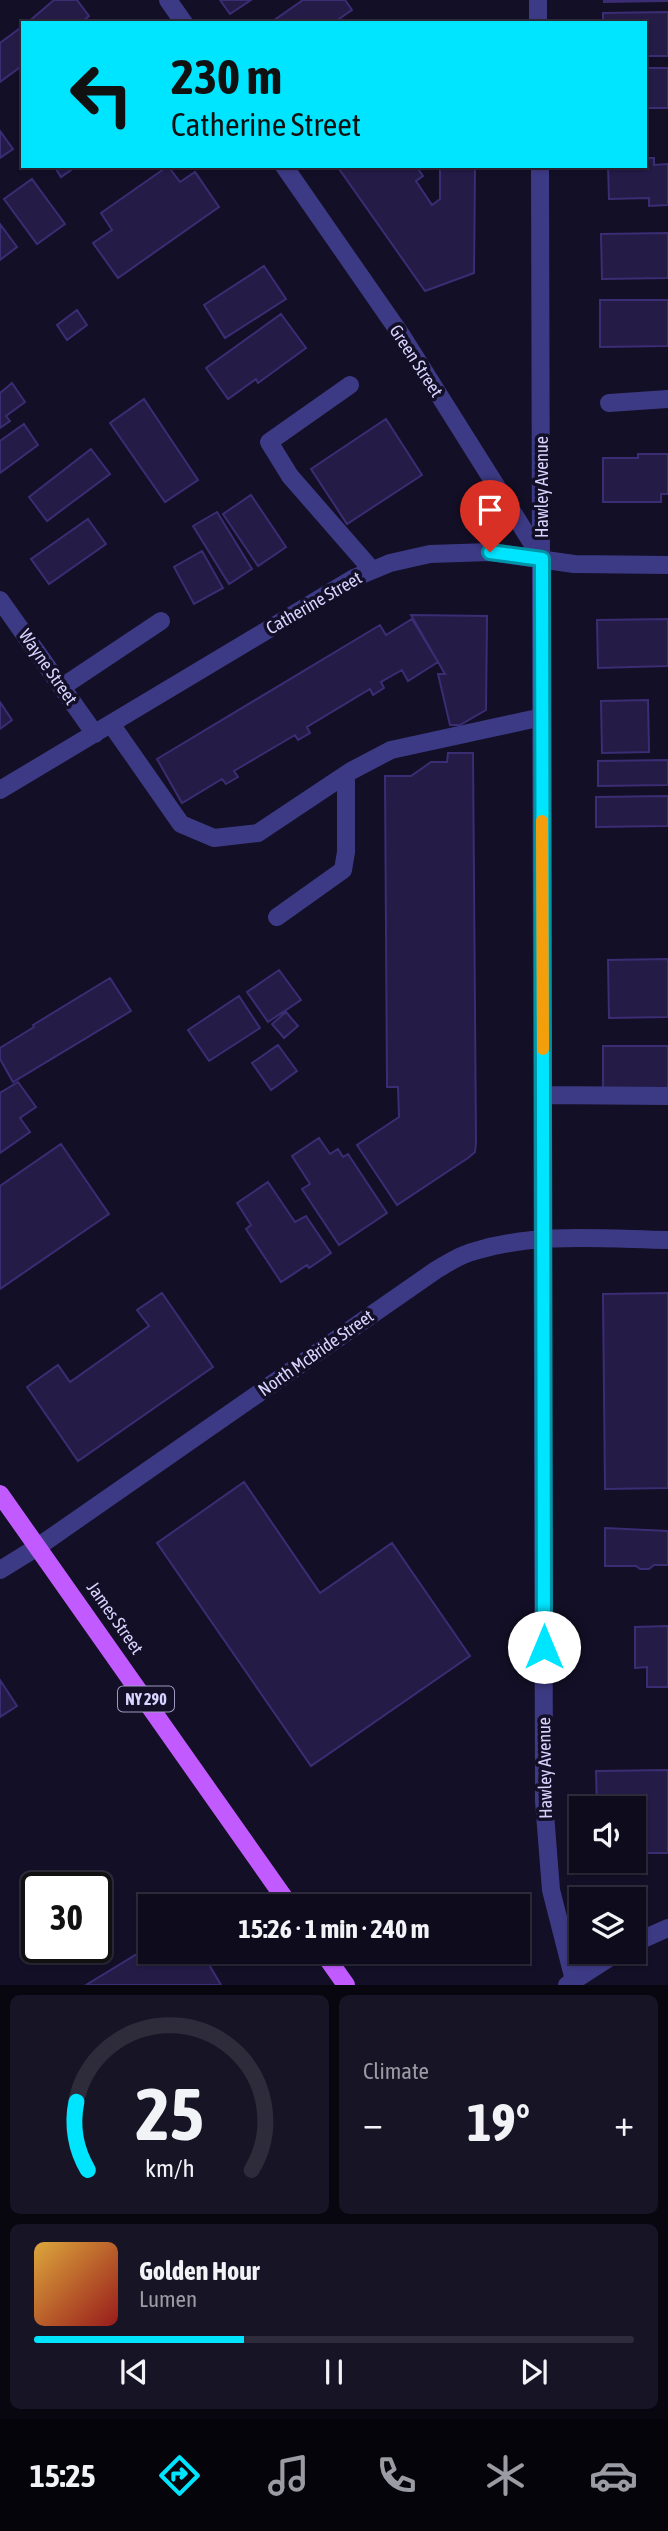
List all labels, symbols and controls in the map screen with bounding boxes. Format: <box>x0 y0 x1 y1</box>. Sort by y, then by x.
text: 230 m <box>171 48 282 104</box>
icon: left <box>56 49 147 140</box>
text: Catherine Street <box>171 106 361 143</box>
street label: Green Street <box>385 321 448 401</box>
street label: Hawley Avenue <box>531 436 552 538</box>
pin <box>460 480 520 552</box>
icon: arrive <box>471 491 509 529</box>
street label: Catherine Street <box>262 567 365 638</box>
street label: Wayne Street <box>15 625 82 708</box>
street label: North McBride Street <box>254 1305 377 1400</box>
street label: James Street <box>83 1577 148 1658</box>
position arrow <box>507 1610 581 1684</box>
road number: NY 290 <box>118 1686 174 1712</box>
street label: Hawley Avenue <box>533 1717 556 1819</box>
map controls <box>569 1796 646 1964</box>
button: sound <box>569 1796 646 1873</box>
speed limit sign: 30 <box>21 1872 112 1963</box>
button: layers <box>569 1887 646 1964</box>
text: 15:26 · 1 min · 240 m <box>239 1914 429 1944</box>
text: Climate <box>363 2058 429 2084</box>
text: 25 <box>135 2073 204 2156</box>
text: 19° <box>467 2092 530 2152</box>
text: − <box>363 2101 383 2144</box>
text: + <box>614 2101 634 2144</box>
text: km/h <box>145 2154 194 2182</box>
text: Golden Hour <box>139 2256 259 2286</box>
text: Lumen <box>139 2286 197 2312</box>
icon: previous <box>115 2353 153 2391</box>
icon: pause <box>315 2353 353 2391</box>
icon: next <box>515 2353 553 2391</box>
icon: directions <box>155 2451 204 2500</box>
icon: music <box>264 2451 313 2500</box>
icon: phone <box>372 2451 421 2500</box>
icon: climate <box>481 2451 530 2500</box>
icon: car <box>589 2451 638 2500</box>
text: 15:25 <box>30 2457 96 2494</box>

